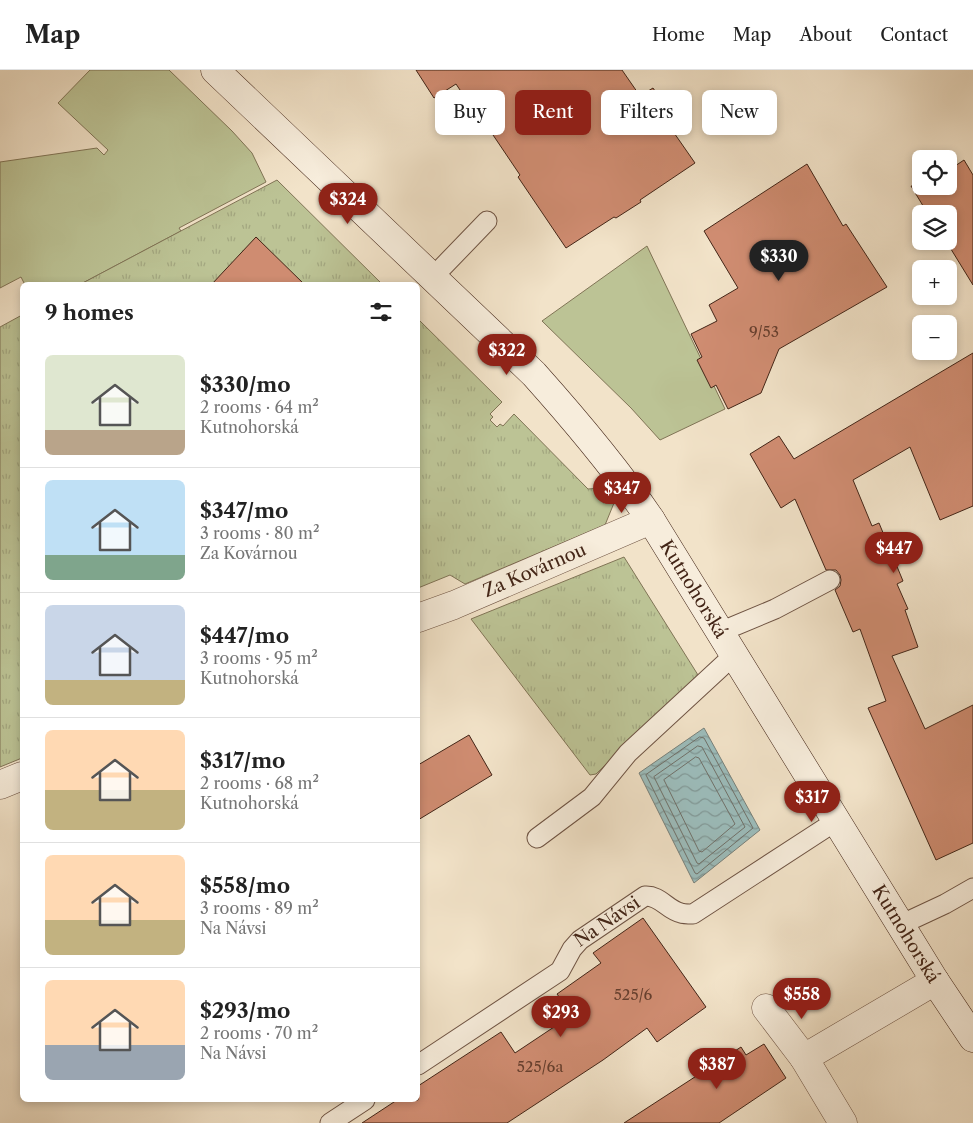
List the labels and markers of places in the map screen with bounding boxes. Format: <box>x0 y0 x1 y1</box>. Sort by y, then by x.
pin: $324 <box>318 182 378 225</box>
pin: $330 <box>749 240 809 282</box>
pin: $322 <box>477 334 537 376</box>
pin: $347 <box>592 472 652 514</box>
pin: $447 <box>864 532 924 574</box>
pin: $317 <box>782 780 842 823</box>
pin: $558 <box>772 978 832 1020</box>
pin: $293 <box>531 996 591 1038</box>
pin: $387 <box>687 1048 747 1090</box>

